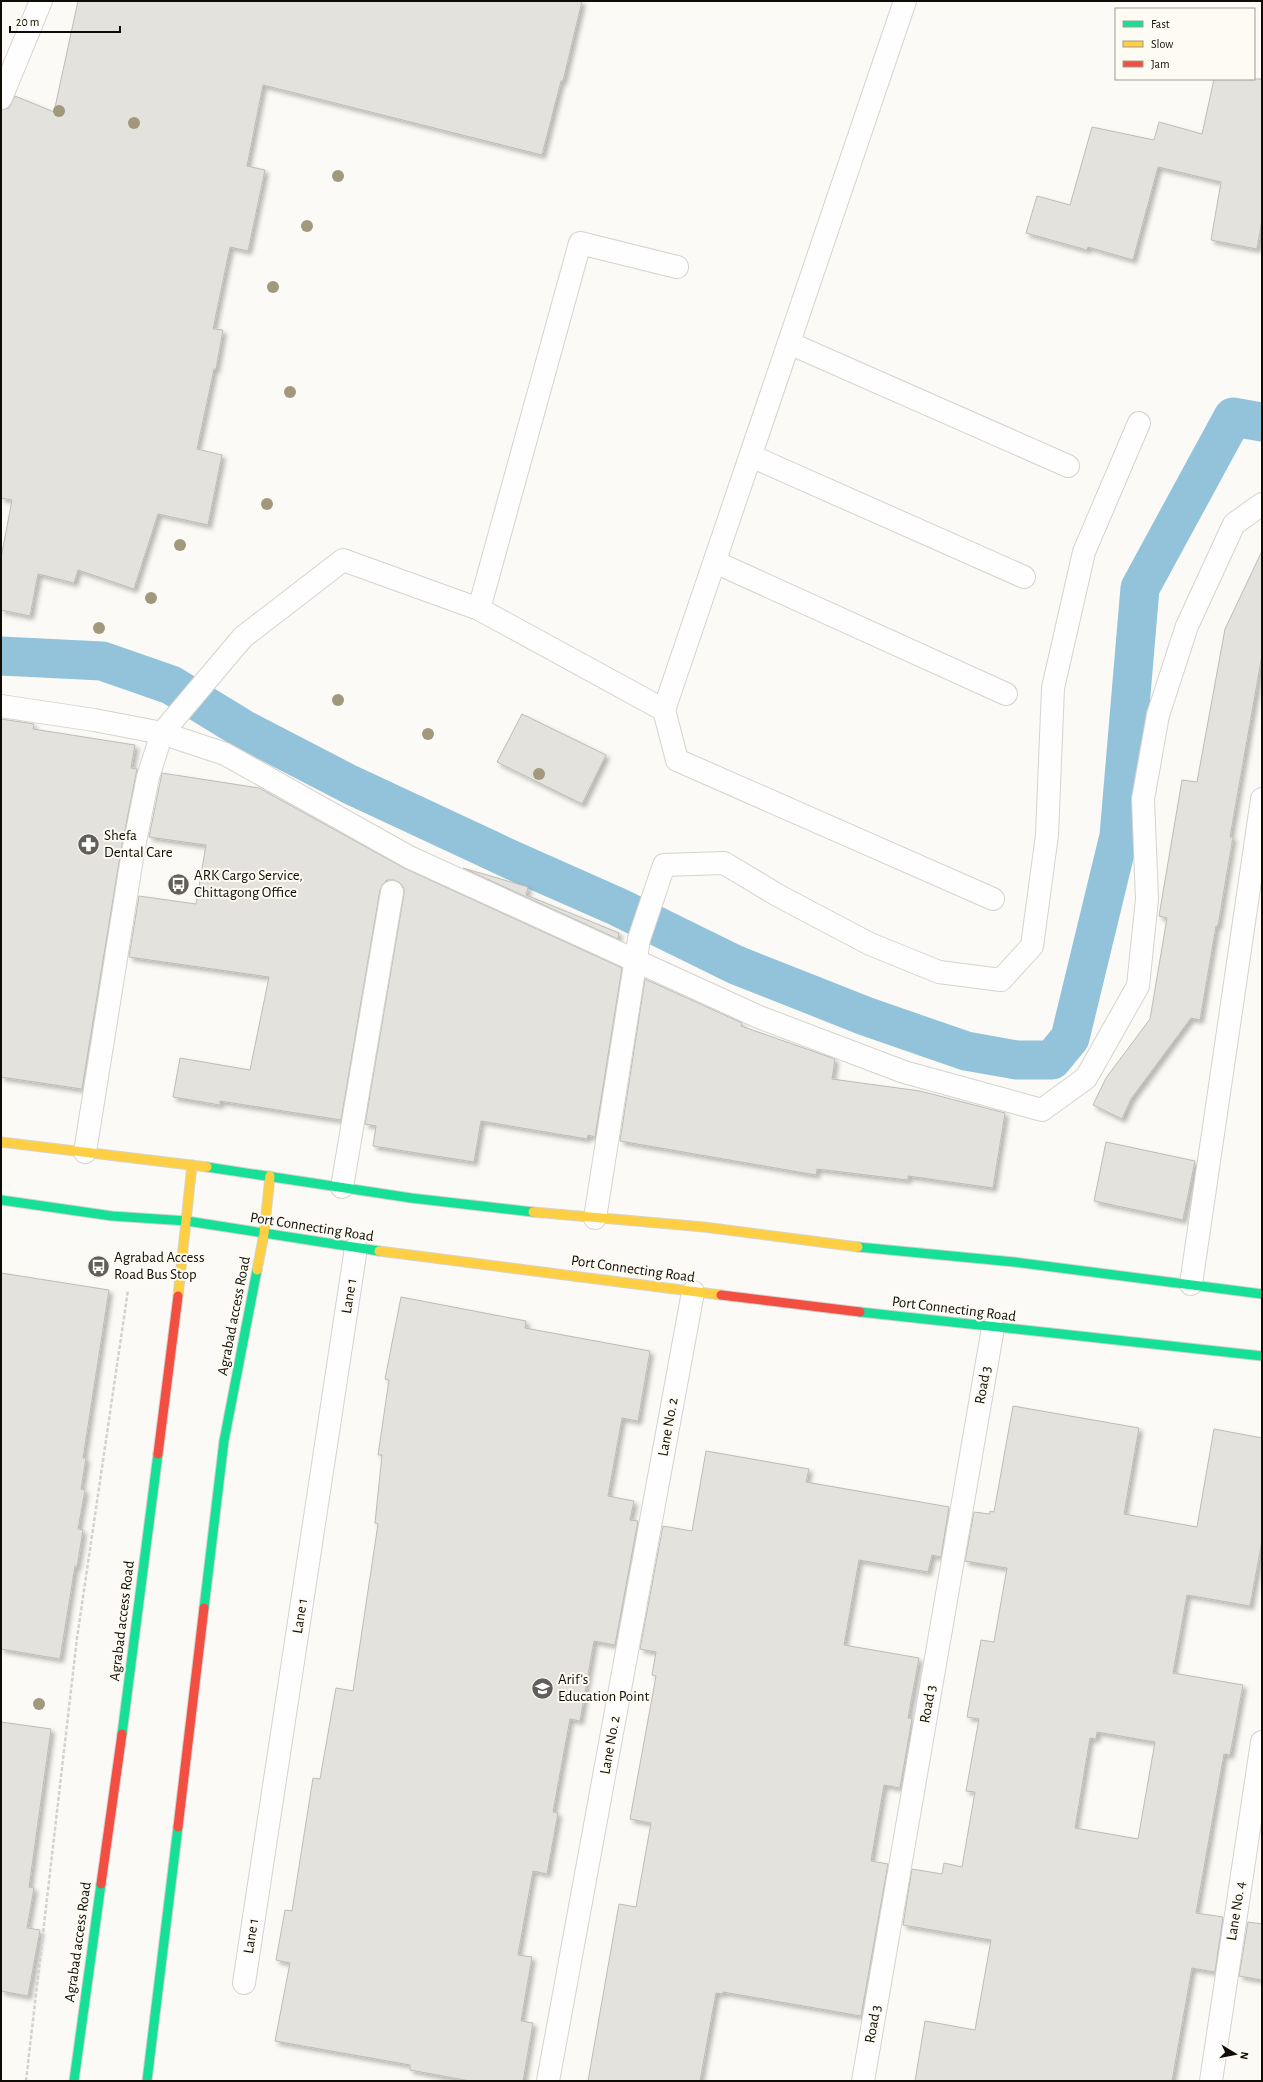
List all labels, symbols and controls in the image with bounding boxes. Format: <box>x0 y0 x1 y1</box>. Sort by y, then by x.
scale bar <box>10 8 120 34</box>
legend <box>1115 8 1255 80</box>
text: 20 m <box>16 16 39 28</box>
text: Fast <box>1151 18 1170 30</box>
text: Slow <box>1151 38 1173 50</box>
text: Jam <box>1151 58 1170 70</box>
place label: Shefa Dental Care <box>104 828 173 860</box>
pharmacy icon: Shefa Dental Care <box>76 831 102 857</box>
place label: ARK Cargo Service, Chittagong Office <box>194 868 303 900</box>
bus stop icon: ARK Cargo Service, Chittagong Office <box>165 871 191 897</box>
street label: Port Connecting Road <box>249 1210 375 1244</box>
place label: Agrabad Access Road Bus Stop <box>114 1250 204 1282</box>
bus stop icon: Agrabad Access Road Bus Stop <box>85 1253 111 1279</box>
street label: Port Connecting Road <box>570 1253 696 1285</box>
street label: Agrabad access Road <box>215 1255 253 1377</box>
street label: Lane 1 <box>339 1277 359 1315</box>
street label: Port Connecting Road <box>891 1294 1017 1324</box>
street label: Road 3 <box>972 1365 994 1405</box>
street label: Lane No. 2 <box>655 1396 681 1458</box>
street label: Agrabad access Road <box>107 1560 137 1682</box>
street label: Lane 1 <box>290 1597 310 1635</box>
place label: Arif's Education Point <box>558 1672 650 1704</box>
school or university icon: Arif's Education Point <box>529 1675 555 1701</box>
street label: Road 3 <box>917 1684 939 1724</box>
street label: Lane No. 2 <box>597 1714 623 1776</box>
street label: Lane No. 4 <box>1224 1880 1248 1942</box>
street label: Agrabad access Road <box>62 1881 94 2003</box>
street label: Lane 1 <box>241 1917 261 1955</box>
street label: Road 3 <box>862 2004 884 2044</box>
north arrow <box>1215 2034 1255 2074</box>
text: N <box>1238 2051 1250 2060</box>

